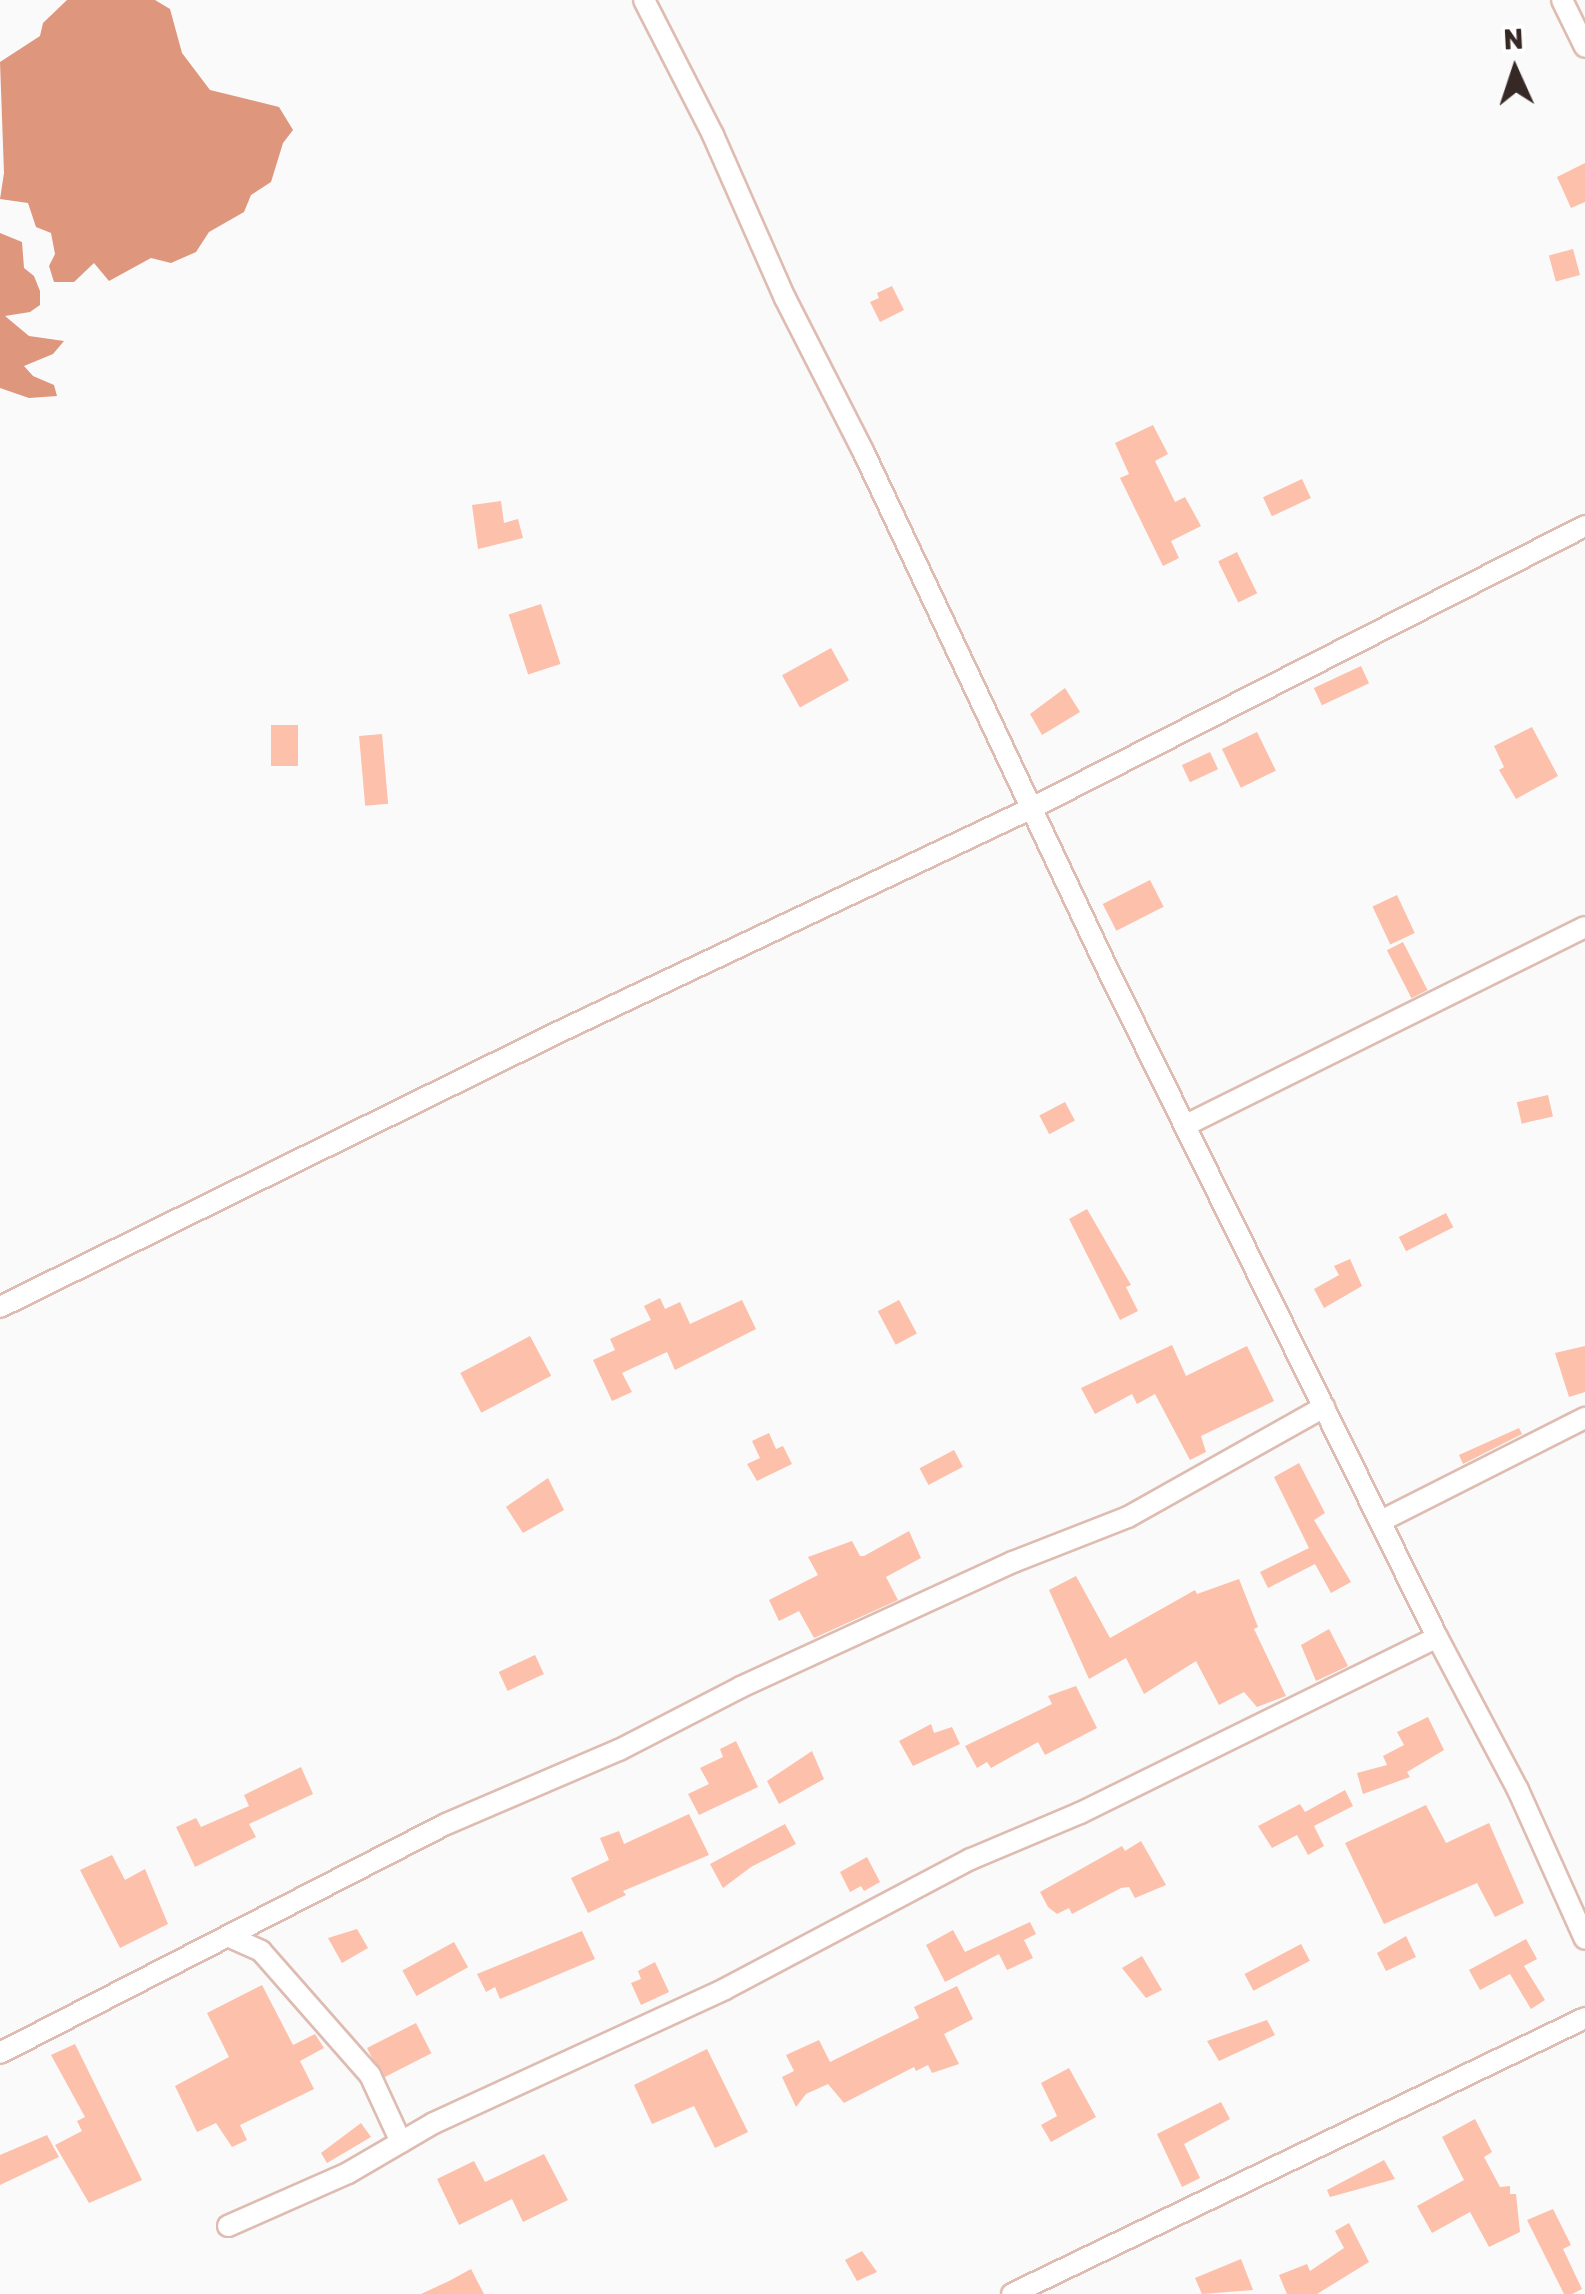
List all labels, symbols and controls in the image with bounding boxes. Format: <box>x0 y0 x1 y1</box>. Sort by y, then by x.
north arrow <box>1465 20 1565 120</box>
text: N <box>1502 23 1524 57</box>

